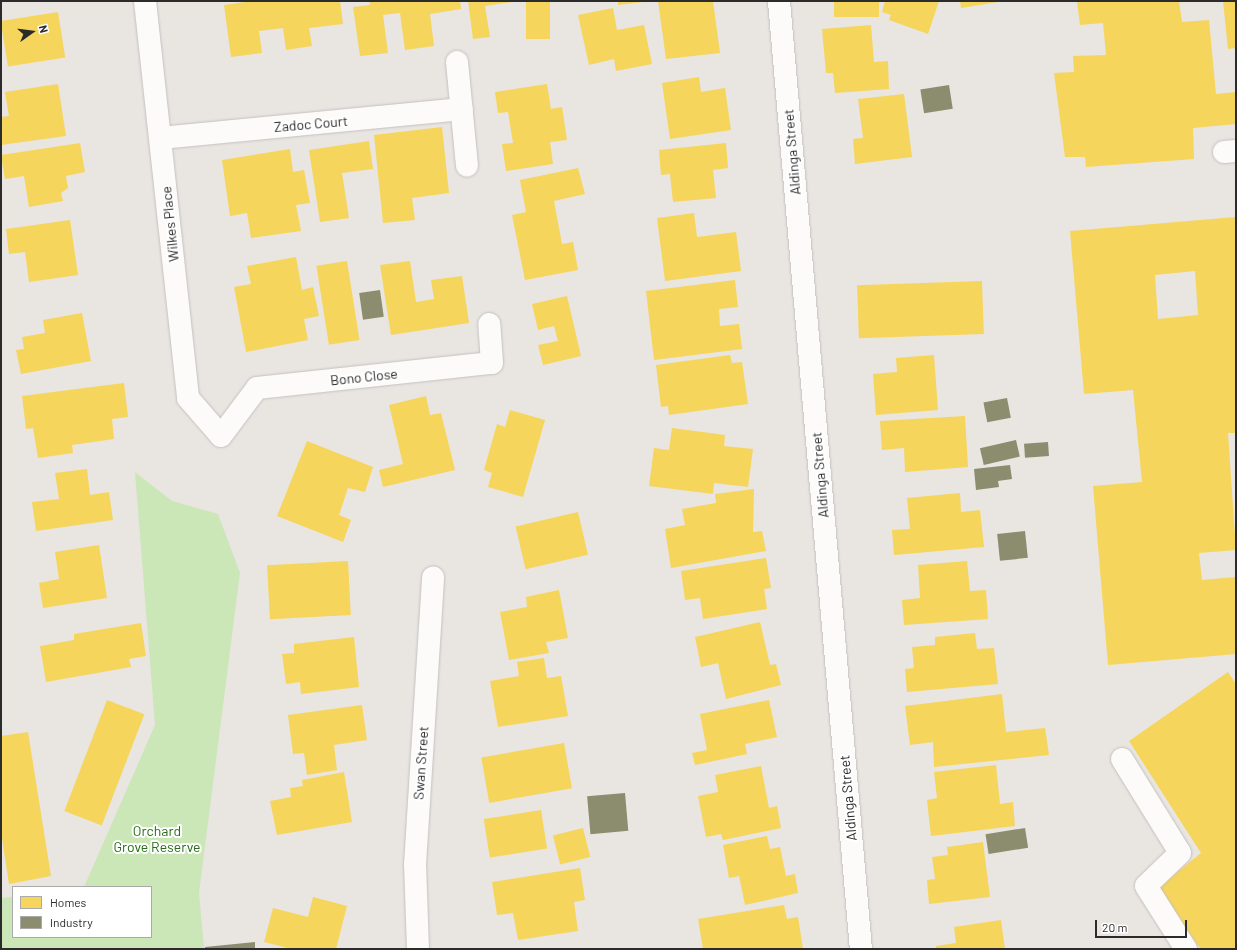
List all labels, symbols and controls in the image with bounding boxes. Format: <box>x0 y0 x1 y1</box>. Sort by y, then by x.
north arrow <box>12 12 52 52</box>
text: N <box>37 24 51 34</box>
street label: Aldinga Street <box>780 108 804 196</box>
street label: Zadoc Court <box>273 112 349 136</box>
street label: Wilkes Place <box>158 185 182 263</box>
street label: Bono Close <box>329 365 399 389</box>
street label: Aldinga Street <box>808 431 832 519</box>
street label: Swan Street <box>410 726 432 800</box>
street label: Aldinga Street <box>836 754 860 842</box>
park label: Orchard Grove Reserve <box>113 823 201 856</box>
legend <box>12 886 152 938</box>
text: Homes <box>50 895 86 909</box>
scale bar <box>1097 912 1189 938</box>
text: Industry <box>50 915 93 929</box>
text: 20 m <box>1102 920 1128 934</box>

